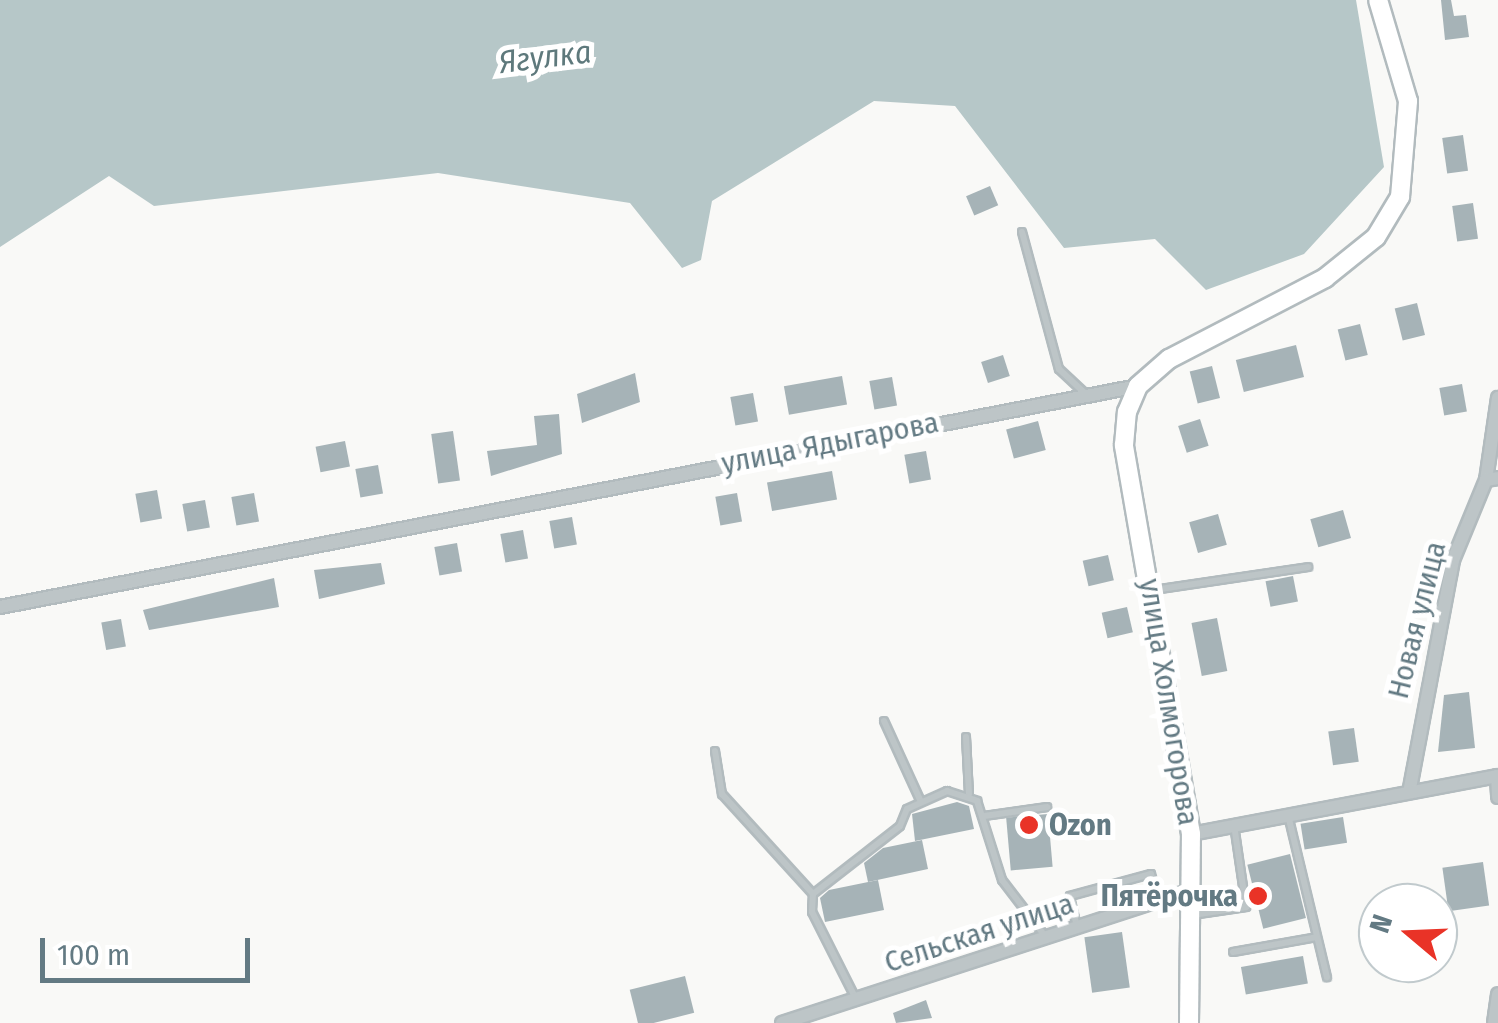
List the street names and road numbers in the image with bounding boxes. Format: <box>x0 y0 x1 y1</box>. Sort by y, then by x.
street label: улица Ядыгарова <box>719 404 941 482</box>
street label: Новая улица <box>1380 538 1454 702</box>
street label: улица Холмогорова <box>1132 576 1206 828</box>
street label: Сельская улица <box>880 885 1078 981</box>

